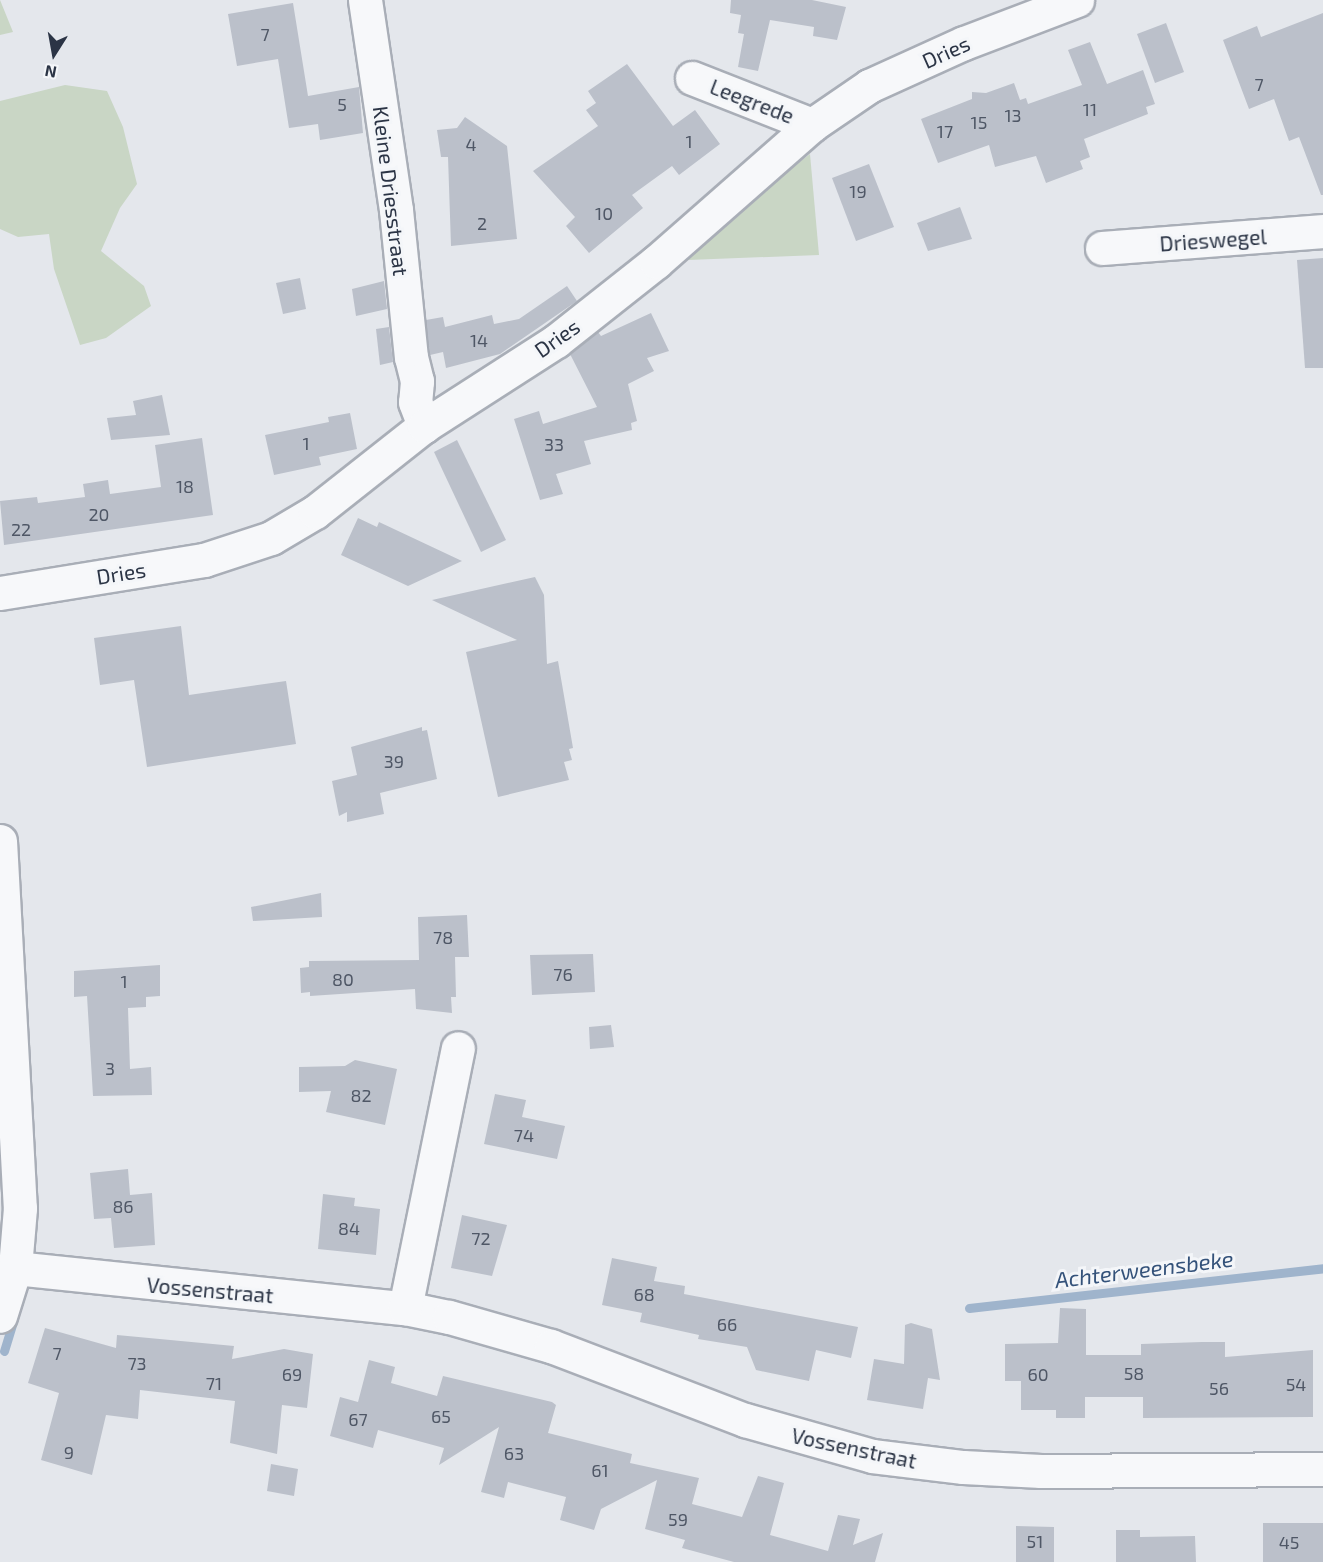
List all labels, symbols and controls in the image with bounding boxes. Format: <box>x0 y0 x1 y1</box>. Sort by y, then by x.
house number: 7 <box>260 23 270 45</box>
north arrow <box>24 24 84 84</box>
street label: Dries <box>918 30 974 74</box>
text: N <box>43 62 58 83</box>
house number: 7 <box>1254 73 1264 95</box>
street label: Leegrede <box>707 74 797 128</box>
house number: 5 <box>337 93 347 115</box>
house number: 11 <box>1083 98 1097 120</box>
house number: 13 <box>1004 104 1022 126</box>
street label: Kleine Driesstraat <box>368 105 414 277</box>
house number: 15 <box>971 111 987 133</box>
house number: 17 <box>937 120 953 142</box>
house number: 1 <box>685 130 693 152</box>
house number: 4 <box>465 133 477 155</box>
house number: 19 <box>849 180 867 202</box>
house number: 10 <box>595 202 613 224</box>
house number: 2 <box>477 212 487 234</box>
street label: Drieswegel <box>1159 224 1267 256</box>
street label: Dries <box>529 313 585 363</box>
house number: 14 <box>470 329 488 351</box>
house number: 1 <box>302 432 310 454</box>
house number: 33 <box>544 433 564 455</box>
house number: 18 <box>176 475 194 497</box>
house number: 20 <box>89 503 109 525</box>
house number: 22 <box>11 518 31 540</box>
street label: Dries <box>95 557 147 589</box>
house number: 39 <box>384 750 404 772</box>
house number: 78 <box>433 926 453 948</box>
house number: 76 <box>553 963 573 985</box>
house number: 80 <box>332 968 354 990</box>
house number: 1 <box>120 970 128 992</box>
house number: 3 <box>105 1057 115 1079</box>
house number: 82 <box>350 1084 372 1106</box>
house number: 74 <box>514 1124 534 1146</box>
house number: 86 <box>112 1195 134 1217</box>
house number: 84 <box>338 1217 360 1239</box>
house number: 72 <box>471 1227 491 1249</box>
water label: Achterweensbeke <box>1053 1245 1235 1293</box>
street label: Vossenstraat <box>146 1272 274 1308</box>
house number: 68 <box>633 1283 655 1305</box>
house number: 66 <box>717 1313 737 1335</box>
house number: 7 <box>52 1342 62 1364</box>
house number: 73 <box>127 1352 147 1374</box>
house number: 58 <box>1124 1362 1144 1384</box>
house number: 69 <box>282 1363 302 1385</box>
house number: 60 <box>1027 1363 1049 1385</box>
house number: 71 <box>206 1372 222 1394</box>
house number: 54 <box>1286 1373 1306 1395</box>
house number: 56 <box>1209 1377 1229 1399</box>
house number: 65 <box>431 1405 451 1427</box>
house number: 67 <box>348 1408 368 1430</box>
street label: Vossenstraat <box>789 1422 919 1474</box>
house number: 9 <box>64 1441 74 1463</box>
house number: 63 <box>504 1442 524 1464</box>
house number: 61 <box>591 1459 609 1481</box>
house number: 59 <box>668 1508 688 1530</box>
house number: 51 <box>1027 1530 1043 1552</box>
house number: 45 <box>1279 1531 1299 1553</box>

